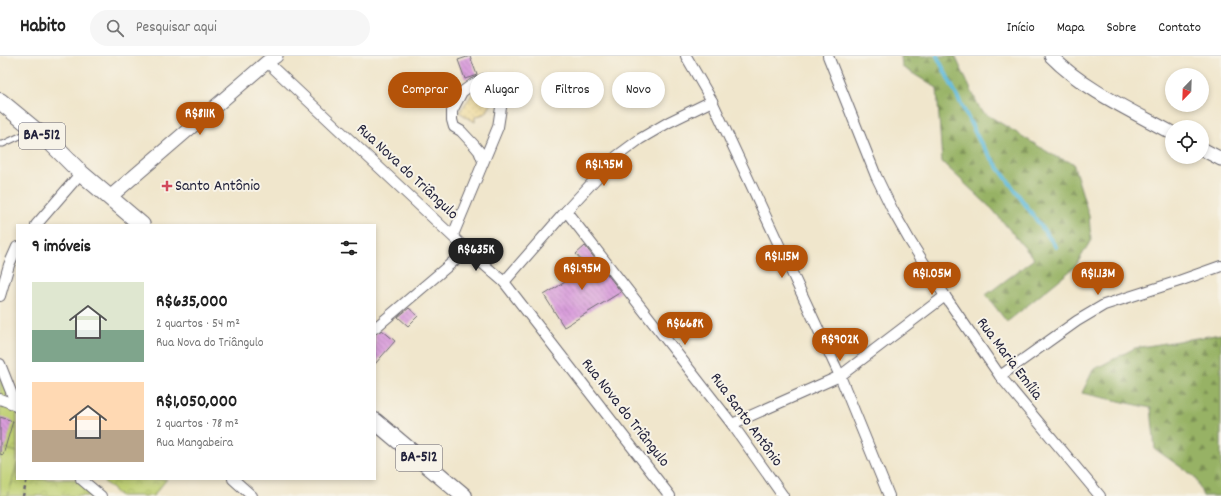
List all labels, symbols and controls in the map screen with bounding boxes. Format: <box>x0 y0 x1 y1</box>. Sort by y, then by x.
search box <box>90 10 370 46</box>
text: Habito <box>20 14 66 41</box>
icon: search <box>104 17 126 39</box>
text: Pesquisar aqui <box>136 17 217 39</box>
text: Início <box>1007 18 1035 38</box>
text: Mapa <box>1057 18 1084 38</box>
text: Sobre <box>1106 18 1136 38</box>
text: Contato <box>1158 18 1201 38</box>
north arrow <box>1165 68 1209 112</box>
map controls <box>1165 68 1209 164</box>
chip: Comprar <box>388 72 462 108</box>
chip: Alugar <box>470 72 533 108</box>
chip: Filtros <box>541 72 604 108</box>
chip: Novo <box>612 72 665 108</box>
pin: R$811K <box>167 102 233 136</box>
text: R$811K <box>185 105 215 124</box>
street label: Rua Nova do Triângulo <box>351 118 463 226</box>
button: locate <box>1165 120 1209 164</box>
road number: BA-512 <box>19 123 65 149</box>
pin: R$1.95M <box>567 153 641 187</box>
text: R$1.95M <box>585 156 623 175</box>
place label: Santo Antônio <box>175 175 260 198</box>
marker: Santo Antônio <box>162 181 172 191</box>
text: 9 imóveis <box>32 236 91 260</box>
icon: filters <box>338 237 360 259</box>
pin: R$635K <box>443 238 509 272</box>
text: R$635K <box>457 241 495 260</box>
pin: R$1.15M <box>745 245 819 279</box>
text: R$1.15M <box>765 248 799 267</box>
pin: R$1.95M <box>545 257 619 291</box>
text: R$1.95M <box>563 260 601 279</box>
pin: R$1.05M <box>895 262 969 296</box>
pin: R$1.13M <box>1061 262 1135 296</box>
text: R$1.05M <box>913 265 951 284</box>
text: R$1.13M <box>1081 265 1115 284</box>
text: R$635,000 <box>156 291 228 315</box>
icon: home <box>64 298 112 346</box>
pin: R$668K <box>652 312 718 346</box>
street label: Rua Maria Emília <box>970 313 1048 406</box>
text: 2 quartos · 54 m² <box>156 315 240 334</box>
text: R$668K <box>667 315 703 334</box>
pin: R$902K <box>807 328 873 362</box>
text: R$902K <box>821 331 859 350</box>
text: Rua Nova do Triângulo <box>156 334 264 353</box>
street label: Rua Nova do Triângulo <box>575 354 675 472</box>
street label: Rua Santo Antônio <box>704 368 788 472</box>
text: R$1,050,000 <box>156 391 237 415</box>
icon: home <box>64 398 112 446</box>
text: 2 quartos · 78 m² <box>156 415 239 434</box>
text: Rua Mangabeira <box>156 434 233 453</box>
road number: BA-512 <box>396 445 442 471</box>

